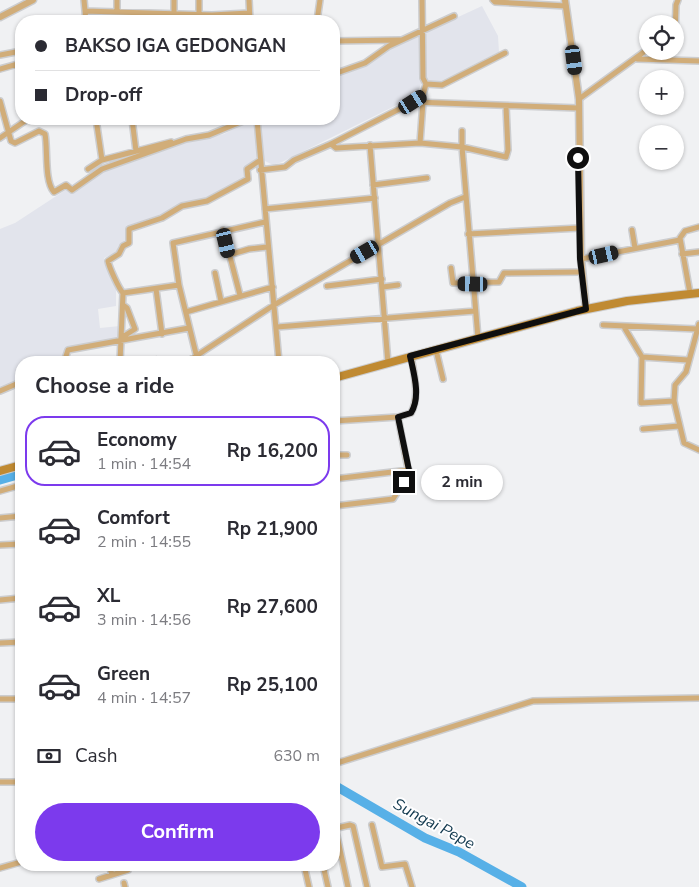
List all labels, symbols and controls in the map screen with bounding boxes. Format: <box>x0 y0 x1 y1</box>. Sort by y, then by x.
map controls <box>639 15 684 170</box>
button: locate <box>639 15 684 60</box>
text: BAKSO IGA GEDONGAN <box>65 33 286 59</box>
car <box>564 44 583 76</box>
button: + <box>639 70 684 115</box>
text: Drop-off <box>65 82 142 108</box>
car <box>396 88 429 116</box>
button: − <box>639 125 684 170</box>
route start <box>567 147 589 169</box>
car <box>215 227 236 259</box>
car <box>348 238 381 266</box>
car <box>587 244 620 266</box>
car <box>457 276 488 292</box>
text: Choose a ride <box>35 371 174 401</box>
text: Economy <box>97 427 177 453</box>
icon: car <box>37 429 82 474</box>
text: Rp 16,200 <box>227 438 318 464</box>
text: 1 min · 14:54 <box>97 453 191 475</box>
callout: 2 min <box>422 464 504 500</box>
route end <box>393 471 415 493</box>
text: 2 min <box>441 471 483 493</box>
text: Comfort <box>97 505 170 531</box>
icon: car <box>37 507 82 552</box>
text: Rp 21,900 <box>227 516 318 542</box>
text: 2 min · 14:55 <box>97 531 191 553</box>
text: XL <box>97 583 120 609</box>
icon: car <box>37 585 82 630</box>
text: Rp 27,600 <box>227 594 318 620</box>
text: 3 min · 14:56 <box>97 609 191 631</box>
text: Green <box>97 661 150 687</box>
icon: car <box>37 663 82 708</box>
text: Rp 25,100 <box>227 672 318 698</box>
text: 4 min · 14:57 <box>97 687 191 709</box>
icon: cash <box>35 742 63 770</box>
text: Cash <box>75 743 117 769</box>
text: 630 m <box>273 745 320 767</box>
water label: Sungai Pepe <box>389 793 479 855</box>
button: Confirm <box>35 803 320 861</box>

